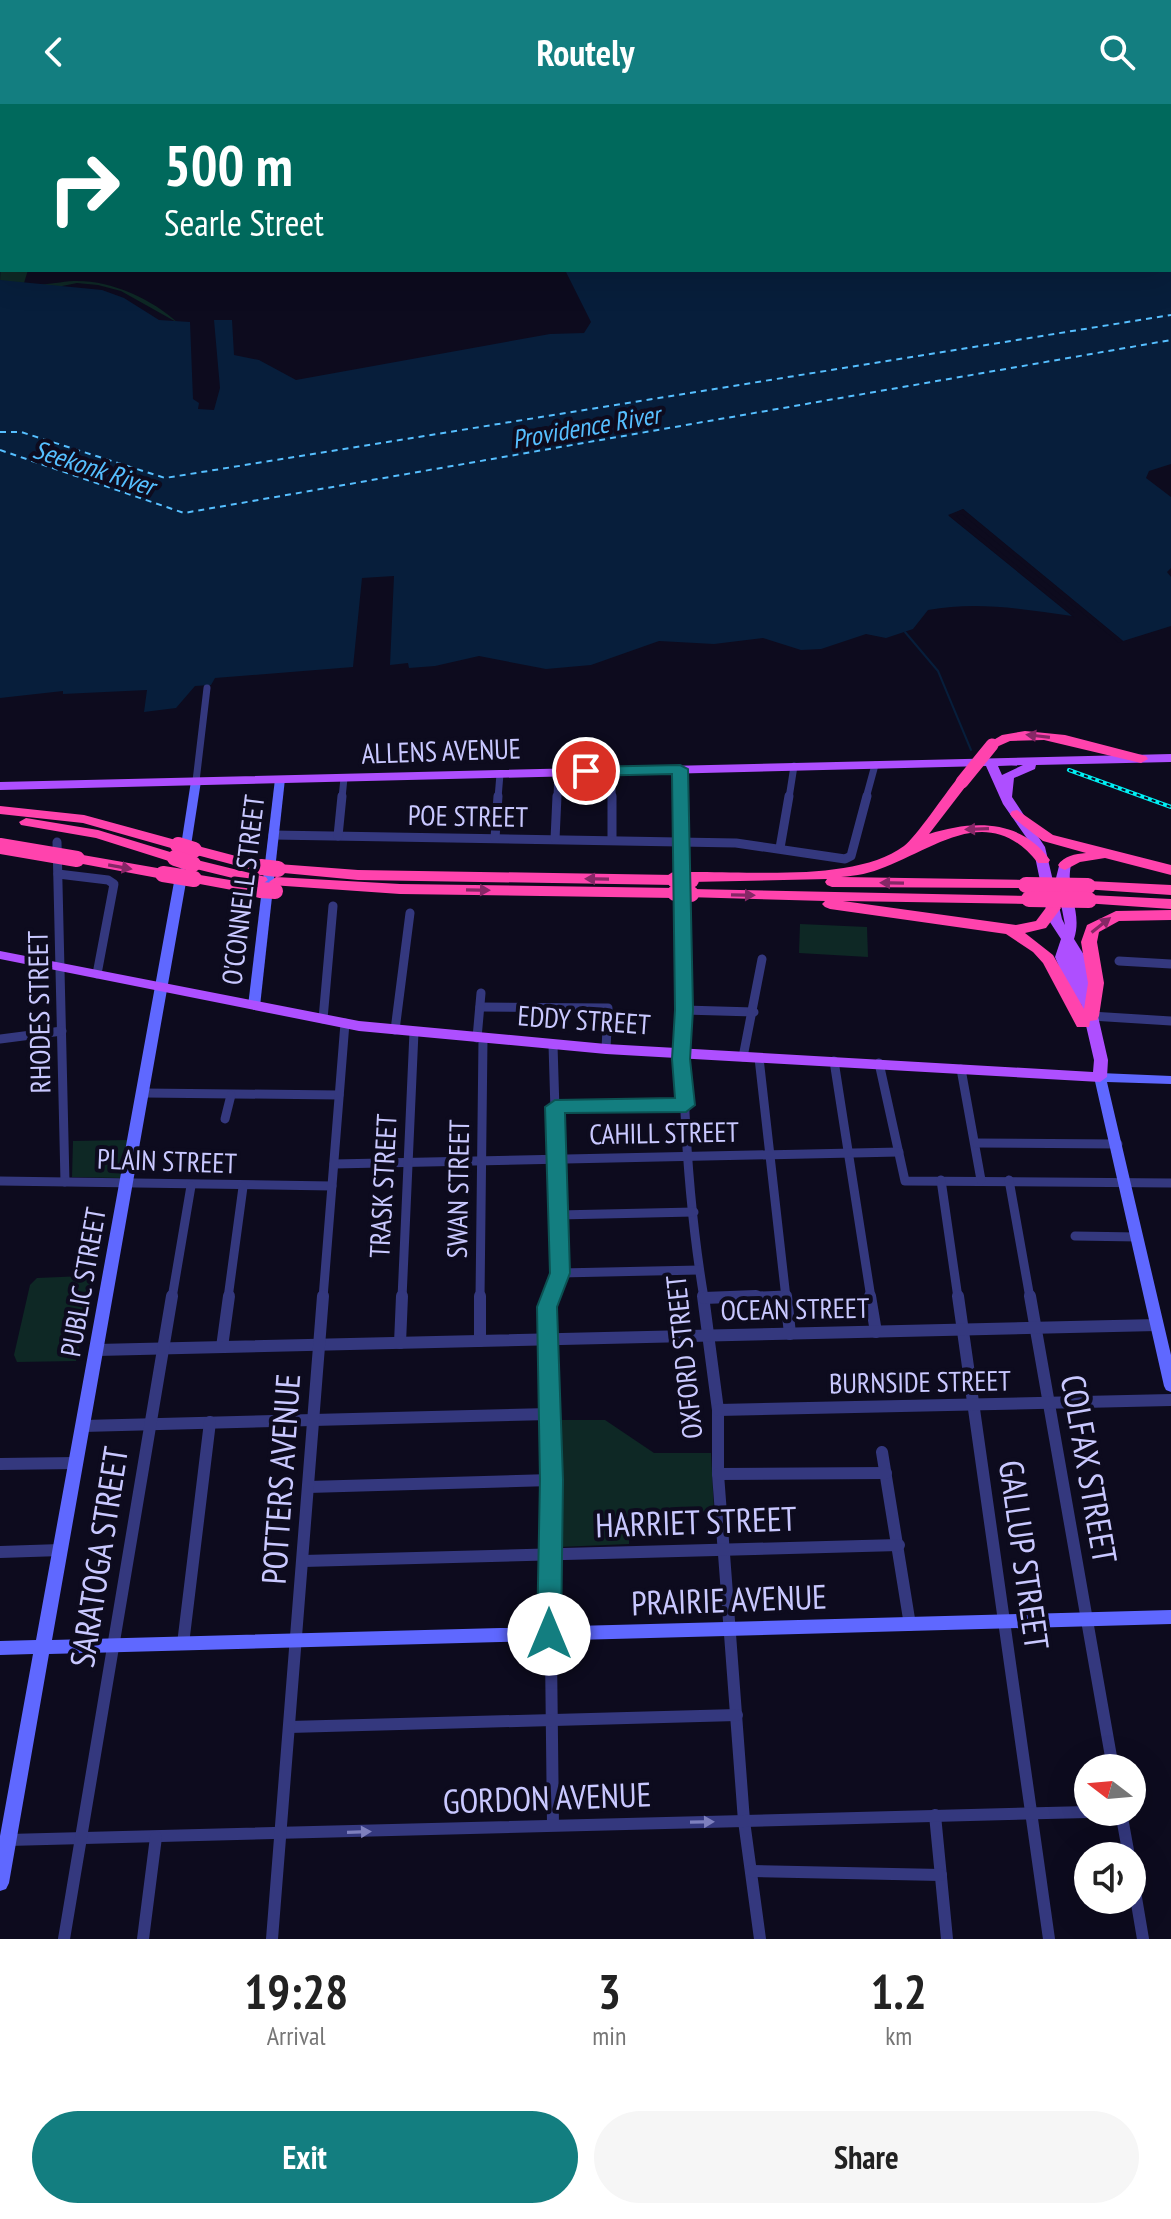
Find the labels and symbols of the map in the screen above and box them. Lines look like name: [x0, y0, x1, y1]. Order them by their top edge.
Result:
water label: Providence River: [509, 397, 666, 456]
water label: Seekonk River: [29, 432, 163, 504]
street label: ALLENS AVENUE: [361, 729, 521, 772]
one-way arrow: [1025, 729, 1050, 742]
pin: [552, 737, 620, 805]
street label: O'CONNELL STREET: [213, 792, 273, 987]
street label: POE STREET: [408, 796, 529, 835]
one-way arrow: [964, 823, 989, 836]
one-way arrow: [108, 861, 133, 873]
one-way arrow: [584, 872, 609, 885]
one-way arrow: [879, 877, 904, 889]
one-way arrow: [466, 884, 491, 897]
one-way arrow: [731, 888, 756, 901]
one-way arrow: [1090, 917, 1111, 934]
street label: RHODES STREET: [19, 930, 58, 1094]
street label: EDDY STREET: [516, 996, 652, 1043]
street label: TRASK STREET: [360, 1113, 405, 1259]
street label: CAHILL STREET: [589, 1113, 740, 1152]
street label: SWAN STREET: [438, 1119, 477, 1259]
street label: PLAIN STREET: [97, 1140, 238, 1181]
street label: PUBLIC STREET: [51, 1204, 114, 1359]
street label: OXFORD STREET: [656, 1273, 710, 1441]
street label: OCEAN STREET: [720, 1289, 870, 1328]
street label: BURNSIDE STREET: [829, 1361, 1012, 1402]
street label: COLFAX STREET: [1052, 1371, 1128, 1567]
street label: POTTERS AVENUE: [251, 1372, 309, 1586]
street label: SARATOGA STREET: [59, 1444, 137, 1670]
street label: GALLUP STREET: [990, 1457, 1060, 1652]
street label: HARRIET STREET: [595, 1496, 797, 1546]
street label: PRAIRIE AVENUE: [630, 1574, 828, 1624]
position arrow: [507, 1592, 591, 1676]
north arrow: [1074, 1754, 1146, 1826]
street label: GORDON AVENUE: [442, 1771, 652, 1823]
one-way arrow: [690, 1816, 715, 1829]
one-way arrow: [347, 1826, 372, 1838]

